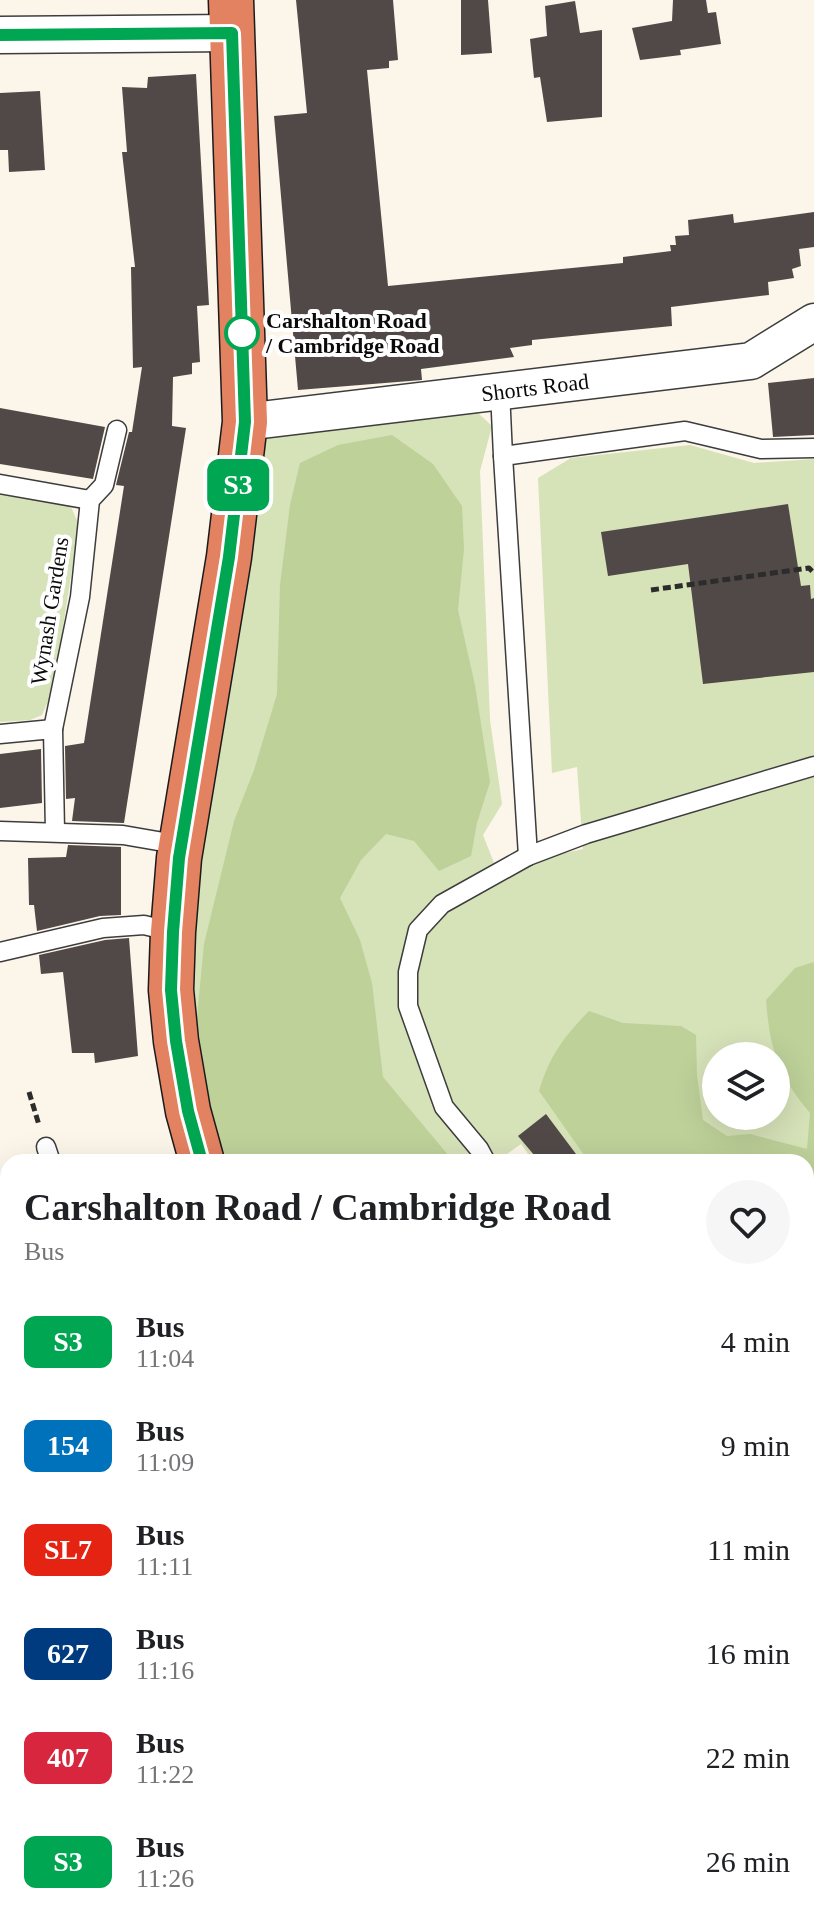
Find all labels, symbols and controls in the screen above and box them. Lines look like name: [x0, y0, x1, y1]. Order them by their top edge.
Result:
place label: Carshalton Road / Cambridge Road: [265, 308, 440, 358]
marker: Carshalton Road / Cambridge Road: [225, 316, 259, 350]
street label: Shorts Road: [480, 369, 590, 406]
line badge: S3: [202, 459, 274, 511]
text: S3: [223, 469, 253, 500]
street label: Wynash Gardens: [25, 535, 74, 687]
map controls: [702, 1042, 790, 1130]
button: layers: [702, 1042, 790, 1130]
button: heart: [706, 1180, 790, 1264]
text: Carshalton Road / Cambridge Road: [24, 1186, 611, 1228]
text: Bus: [24, 1237, 64, 1266]
text: Bus: [136, 1310, 184, 1343]
text: 4 min: [721, 1325, 790, 1358]
text: S3: [53, 1326, 83, 1357]
text: 11:04: [136, 1344, 194, 1373]
text: Bus: [136, 1414, 184, 1447]
text: 9 min: [721, 1429, 790, 1462]
text: 154: [47, 1430, 89, 1461]
text: 11:09: [136, 1448, 194, 1477]
text: Bus: [136, 1518, 184, 1551]
text: 11 min: [707, 1533, 790, 1566]
text: SL7: [44, 1534, 92, 1565]
text: 11:11: [136, 1552, 193, 1581]
text: Bus: [136, 1622, 184, 1655]
text: 16 min: [706, 1637, 790, 1670]
text: 627: [47, 1638, 89, 1669]
text: 11:16: [136, 1656, 194, 1685]
text: Bus: [136, 1726, 184, 1759]
text: 22 min: [706, 1741, 790, 1774]
text: 407: [47, 1742, 89, 1773]
text: 11:22: [136, 1760, 194, 1789]
text: Bus: [136, 1830, 184, 1863]
text: 26 min: [706, 1845, 790, 1878]
text: S3: [53, 1846, 83, 1877]
text: 11:26: [136, 1864, 194, 1893]

